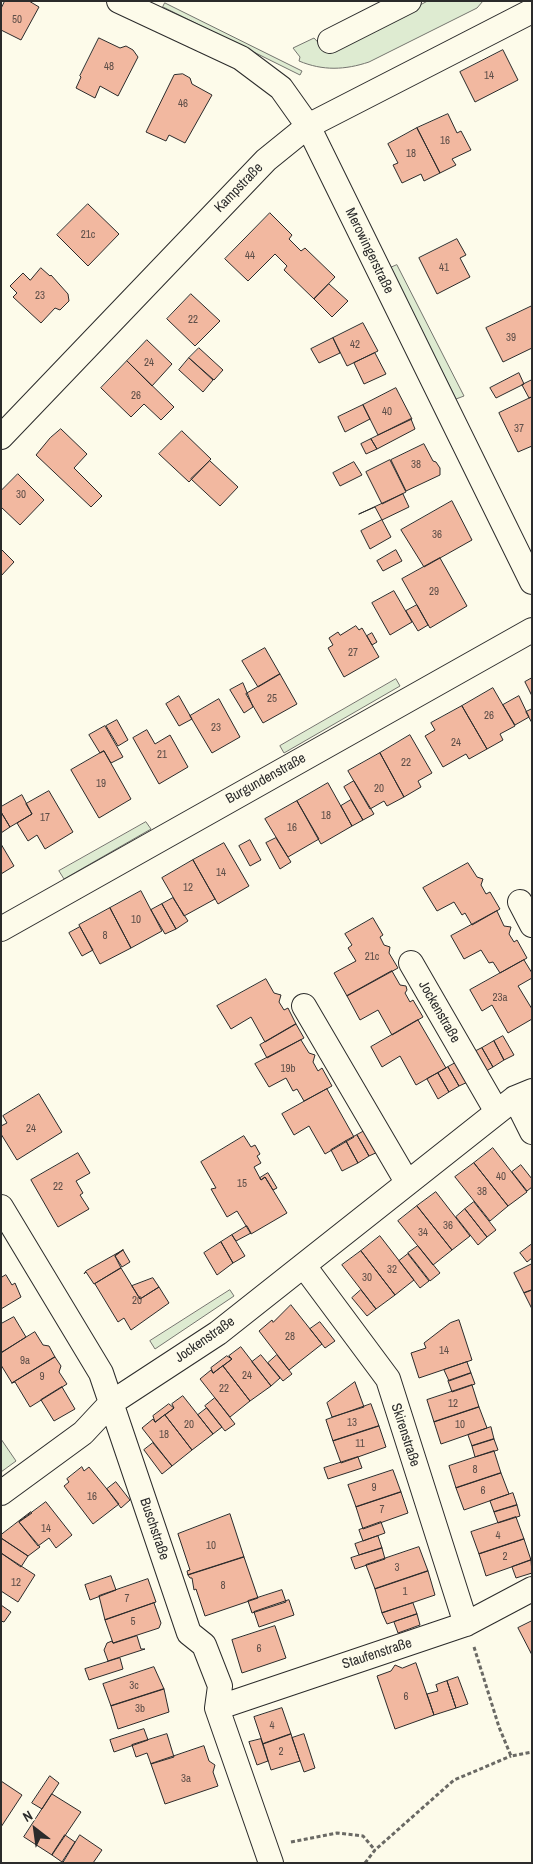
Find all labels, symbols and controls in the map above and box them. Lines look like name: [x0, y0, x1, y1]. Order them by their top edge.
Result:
house number: 50: [12, 13, 22, 27]
house number: 48: [104, 60, 114, 74]
house number: 14: [484, 69, 494, 83]
house number: 46: [178, 97, 188, 111]
house number: 16: [440, 134, 450, 148]
house number: 18: [406, 147, 416, 161]
street label: Kampstraße: [211, 160, 267, 216]
street label: Merowingerstraße: [341, 205, 397, 297]
house number: 21c: [81, 228, 95, 242]
house number: 44: [245, 249, 255, 263]
house number: 41: [439, 261, 449, 275]
house number: 23: [35, 289, 45, 303]
house number: 22: [188, 313, 198, 327]
house number: 39: [506, 331, 516, 345]
house number: 42: [350, 338, 360, 352]
house number: 24: [144, 356, 154, 370]
house number: 26: [131, 389, 141, 403]
house number: 40: [382, 405, 392, 419]
house number: 37: [514, 422, 524, 436]
house number: 38: [411, 458, 421, 472]
house number: 30: [16, 488, 26, 502]
house number: 36: [432, 528, 442, 542]
house number: 29: [429, 585, 439, 599]
house number: 27: [348, 646, 358, 660]
house number: 25: [267, 692, 277, 706]
house number: 26: [484, 709, 494, 723]
house number: 23: [211, 721, 221, 735]
house number: 24: [451, 736, 461, 750]
house number: 21: [157, 748, 167, 762]
street label: Burgundenstraße: [223, 750, 309, 808]
house number: 22: [401, 756, 411, 770]
house number: 19: [96, 777, 106, 791]
house number: 20: [374, 782, 384, 796]
house number: 18: [321, 809, 331, 823]
house number: 17: [40, 811, 50, 825]
house number: 16: [287, 821, 297, 835]
house number: 14: [216, 866, 226, 880]
house number: 12: [183, 881, 193, 895]
house number: 10: [131, 913, 141, 927]
house number: 8: [102, 929, 108, 943]
house number: 21c: [365, 950, 379, 964]
street label: Jockenstraße: [414, 978, 464, 1046]
house number: 23a: [492, 991, 508, 1005]
house number: 19b: [280, 1062, 296, 1076]
house number: 24: [26, 1122, 36, 1136]
house number: 40: [496, 1170, 506, 1184]
house number: 15: [237, 1177, 247, 1191]
house number: 22: [53, 1180, 63, 1194]
house number: 38: [477, 1185, 487, 1199]
house number: 36: [443, 1219, 453, 1233]
house number: 34: [418, 1226, 428, 1240]
house number: 32: [387, 1263, 397, 1277]
house number: 30: [362, 1271, 372, 1285]
house number: 20: [132, 1294, 142, 1308]
street label: Jockenstraße: [172, 1313, 238, 1367]
house number: 28: [285, 1330, 295, 1344]
house number: 14: [439, 1344, 449, 1358]
house number: 9a: [20, 1354, 30, 1368]
house number: 24: [242, 1369, 252, 1383]
house number: 9: [39, 1370, 45, 1384]
house number: 22: [219, 1382, 229, 1396]
house number: 12: [448, 1397, 458, 1411]
street label: Skirenstraße: [387, 1401, 423, 1469]
house number: 13: [347, 1416, 357, 1430]
house number: 20: [184, 1418, 194, 1432]
house number: 10: [455, 1418, 465, 1432]
house number: 18: [159, 1428, 169, 1442]
house number: 11: [355, 1437, 365, 1451]
house number: 8: [472, 1463, 478, 1477]
house number: 9: [371, 1481, 377, 1495]
house number: 6: [480, 1484, 486, 1498]
house number: 16: [87, 1490, 97, 1504]
street label: Buschstraße: [136, 1496, 172, 1562]
house number: 7: [379, 1503, 385, 1517]
house number: 14: [41, 1522, 51, 1536]
house number: 4: [495, 1529, 501, 1543]
house number: 10: [206, 1539, 216, 1553]
house number: 2: [502, 1550, 508, 1564]
house number: 3: [394, 1561, 400, 1575]
house number: 12: [11, 1576, 21, 1590]
house number: 8: [220, 1579, 226, 1593]
house number: 1: [402, 1585, 408, 1599]
house number: 7: [124, 1592, 130, 1606]
house number: 5: [130, 1615, 136, 1629]
street label: Staufenstraße: [340, 1635, 414, 1673]
house number: 6: [256, 1642, 262, 1656]
house number: 3c: [129, 1679, 139, 1693]
house number: 6: [403, 1690, 409, 1704]
house number: 3b: [135, 1702, 145, 1716]
house number: 4: [269, 1719, 275, 1733]
house number: 2: [278, 1745, 284, 1759]
house number: 3a: [181, 1772, 191, 1786]
north arrow: [10, 1804, 60, 1854]
text: N: [19, 1806, 36, 1826]

